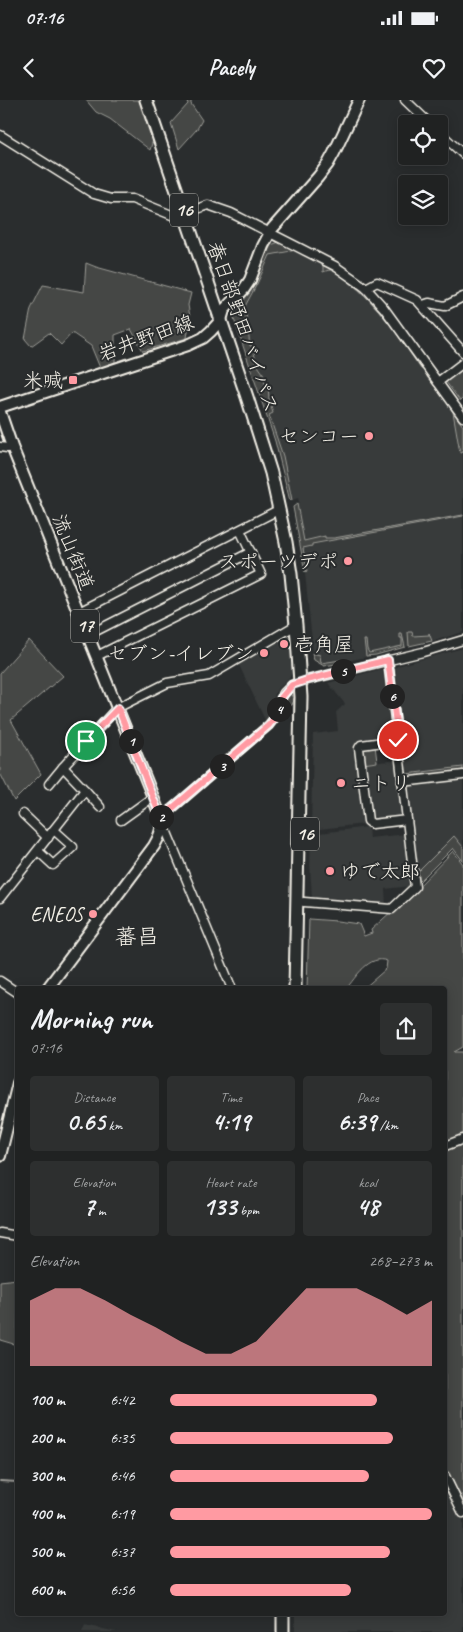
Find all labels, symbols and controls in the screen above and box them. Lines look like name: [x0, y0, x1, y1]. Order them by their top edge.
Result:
text: 07:16: [25, 6, 63, 30]
icon: back: [15, 54, 43, 82]
text: Pacely: [208, 54, 255, 82]
icon: heart: [420, 54, 448, 82]
map controls: [398, 115, 448, 225]
button: locate: [398, 115, 448, 165]
button: layers: [398, 175, 448, 225]
road number: 16: [170, 194, 198, 226]
street label: 春日部野田バイパス: [202, 238, 284, 416]
street label: 岩井野田線: [95, 309, 197, 367]
place label: 米喊: [23, 368, 63, 393]
marker: 米喊: [67, 374, 79, 386]
place label: センコー: [279, 424, 359, 449]
marker: センコー: [363, 430, 375, 442]
street label: 流山街道: [46, 510, 100, 594]
place label: スポーツデポ: [218, 549, 338, 574]
marker: スポーツデポ: [342, 555, 354, 567]
road number: 17: [71, 610, 99, 642]
place label: 壱角屋: [294, 632, 354, 657]
marker: 壱角屋: [278, 638, 290, 650]
place label: セブン-イレブン: [107, 641, 254, 666]
marker: セブン-イレブン: [258, 647, 270, 659]
pin: 5: [330, 658, 356, 684]
text: 5: [340, 663, 347, 680]
pin: 6: [380, 684, 404, 708]
text: 6: [389, 688, 396, 705]
pin: 4: [266, 696, 292, 722]
text: 4: [276, 701, 283, 718]
pin: [377, 719, 419, 761]
pin: [65, 720, 107, 762]
icon: check: [384, 726, 412, 754]
icon: arrive: [72, 727, 100, 755]
pin: 1: [118, 728, 144, 754]
text: 1: [128, 733, 135, 750]
pin: 3: [210, 754, 234, 778]
text: 3: [219, 758, 226, 775]
place label: ニトリ: [351, 771, 411, 796]
marker: ニトリ: [335, 777, 347, 789]
pin: 2: [148, 804, 174, 830]
text: 2: [158, 809, 165, 826]
road number: 16: [291, 818, 319, 851]
place label: ゆで太郎: [340, 859, 420, 884]
marker: ゆで太郎: [324, 865, 336, 877]
place label: ENEOS: [30, 902, 85, 927]
marker: ENEOS: [87, 908, 99, 920]
district label: 蕃昌: [115, 923, 159, 951]
text: Morning run: [30, 1001, 152, 1036]
button: share: [380, 1003, 432, 1055]
text: 07:16: [30, 1038, 62, 1058]
text: Distance: [73, 1089, 115, 1106]
text: Time: [220, 1089, 242, 1106]
text: Pace: [357, 1089, 378, 1106]
text: 0.65: [66, 1106, 105, 1138]
text: 4:19: [212, 1106, 250, 1138]
text: 6:39: [337, 1106, 376, 1138]
text: km: [105, 1117, 122, 1134]
text: /km: [376, 1117, 398, 1134]
text: Elevation: [73, 1174, 116, 1191]
text: Heart rate: [205, 1174, 257, 1191]
text: kcal: [358, 1174, 377, 1191]
text: 7: [83, 1191, 94, 1223]
text: 133: [203, 1191, 237, 1223]
text: 48: [356, 1191, 379, 1223]
text: m: [94, 1202, 106, 1219]
text: bpm: [237, 1202, 259, 1219]
text: Elevation: [30, 1251, 79, 1271]
text: 268–273 m: [369, 1251, 432, 1271]
text: 100 m: [30, 1390, 65, 1410]
text: 6:42: [110, 1390, 135, 1410]
text: 200 m: [30, 1428, 65, 1448]
text: 6:35: [110, 1428, 135, 1448]
text: 300 m: [30, 1466, 65, 1486]
text: 6:46: [110, 1466, 135, 1486]
text: 400 m: [30, 1504, 65, 1524]
text: 6:19: [110, 1504, 135, 1524]
text: 500 m: [30, 1542, 64, 1562]
text: 6:37: [110, 1542, 135, 1562]
text: 600 m: [30, 1580, 65, 1600]
text: 6:56: [110, 1580, 135, 1600]

